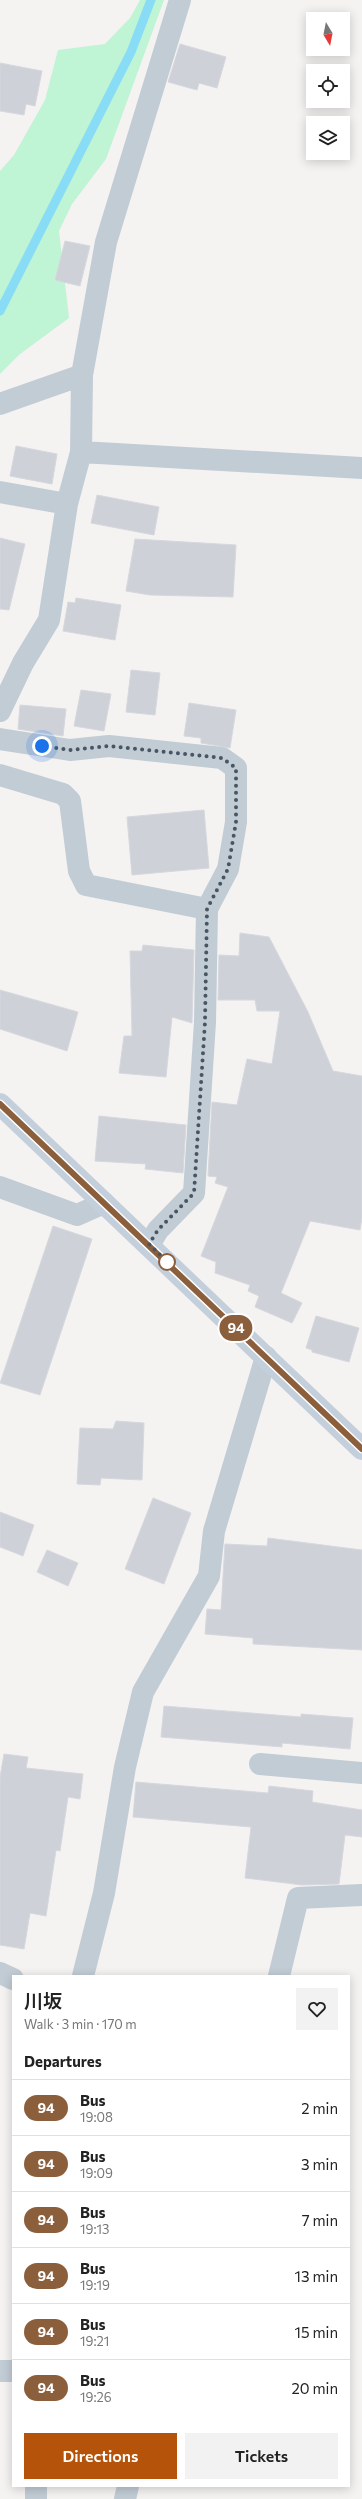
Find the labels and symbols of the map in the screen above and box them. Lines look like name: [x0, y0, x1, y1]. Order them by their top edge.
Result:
north arrow: [306, 12, 350, 56]
your location: [32, 736, 52, 756]
unlabelled marker: [158, 1253, 176, 1271]
line badge: 94: [218, 1315, 254, 1341]

